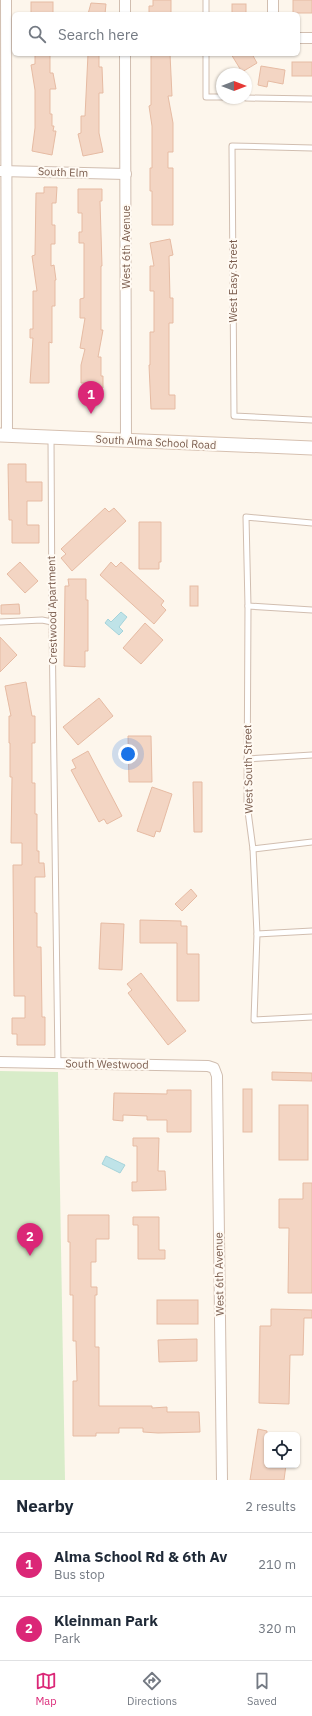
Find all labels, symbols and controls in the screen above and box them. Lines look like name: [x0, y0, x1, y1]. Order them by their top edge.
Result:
search box: [12, 12, 300, 56]
icon: search: [26, 23, 48, 45]
text: Search here: [58, 25, 138, 44]
north arrow: [216, 68, 252, 104]
street label: South Elm: [38, 164, 88, 180]
street label: West 6th Avenue: [119, 205, 133, 289]
street label: West Easy Street: [226, 239, 240, 323]
pin: 1: [78, 381, 104, 414]
street label: South Alma School Road: [95, 432, 217, 452]
street label: Crestwood Apartment: [44, 555, 60, 664]
street label: West South Street: [240, 724, 256, 814]
your location: [118, 744, 138, 764]
street label: South Westwood: [65, 1056, 149, 1072]
pin: 2: [17, 1223, 43, 1256]
street label: West 6th Avenue: [211, 1232, 227, 1316]
map controls: [264, 1432, 300, 1468]
button: locate: [264, 1432, 300, 1468]
text: Nearby: [16, 1495, 74, 1517]
text: 2 results: [245, 1498, 296, 1515]
text: Alma School Rd & 6th Av: [54, 1547, 227, 1566]
text: 1: [25, 1556, 33, 1573]
text: 210 m: [258, 1556, 296, 1573]
text: Bus stop: [54, 1566, 105, 1583]
text: Kleinman Park: [54, 1611, 158, 1630]
text: 2: [25, 1620, 33, 1637]
text: 320 m: [258, 1620, 296, 1637]
text: Park: [54, 1630, 80, 1647]
tab: Map: [35, 1670, 57, 1708]
tab: Directions: [127, 1670, 177, 1708]
tab: Saved: [247, 1670, 277, 1708]

